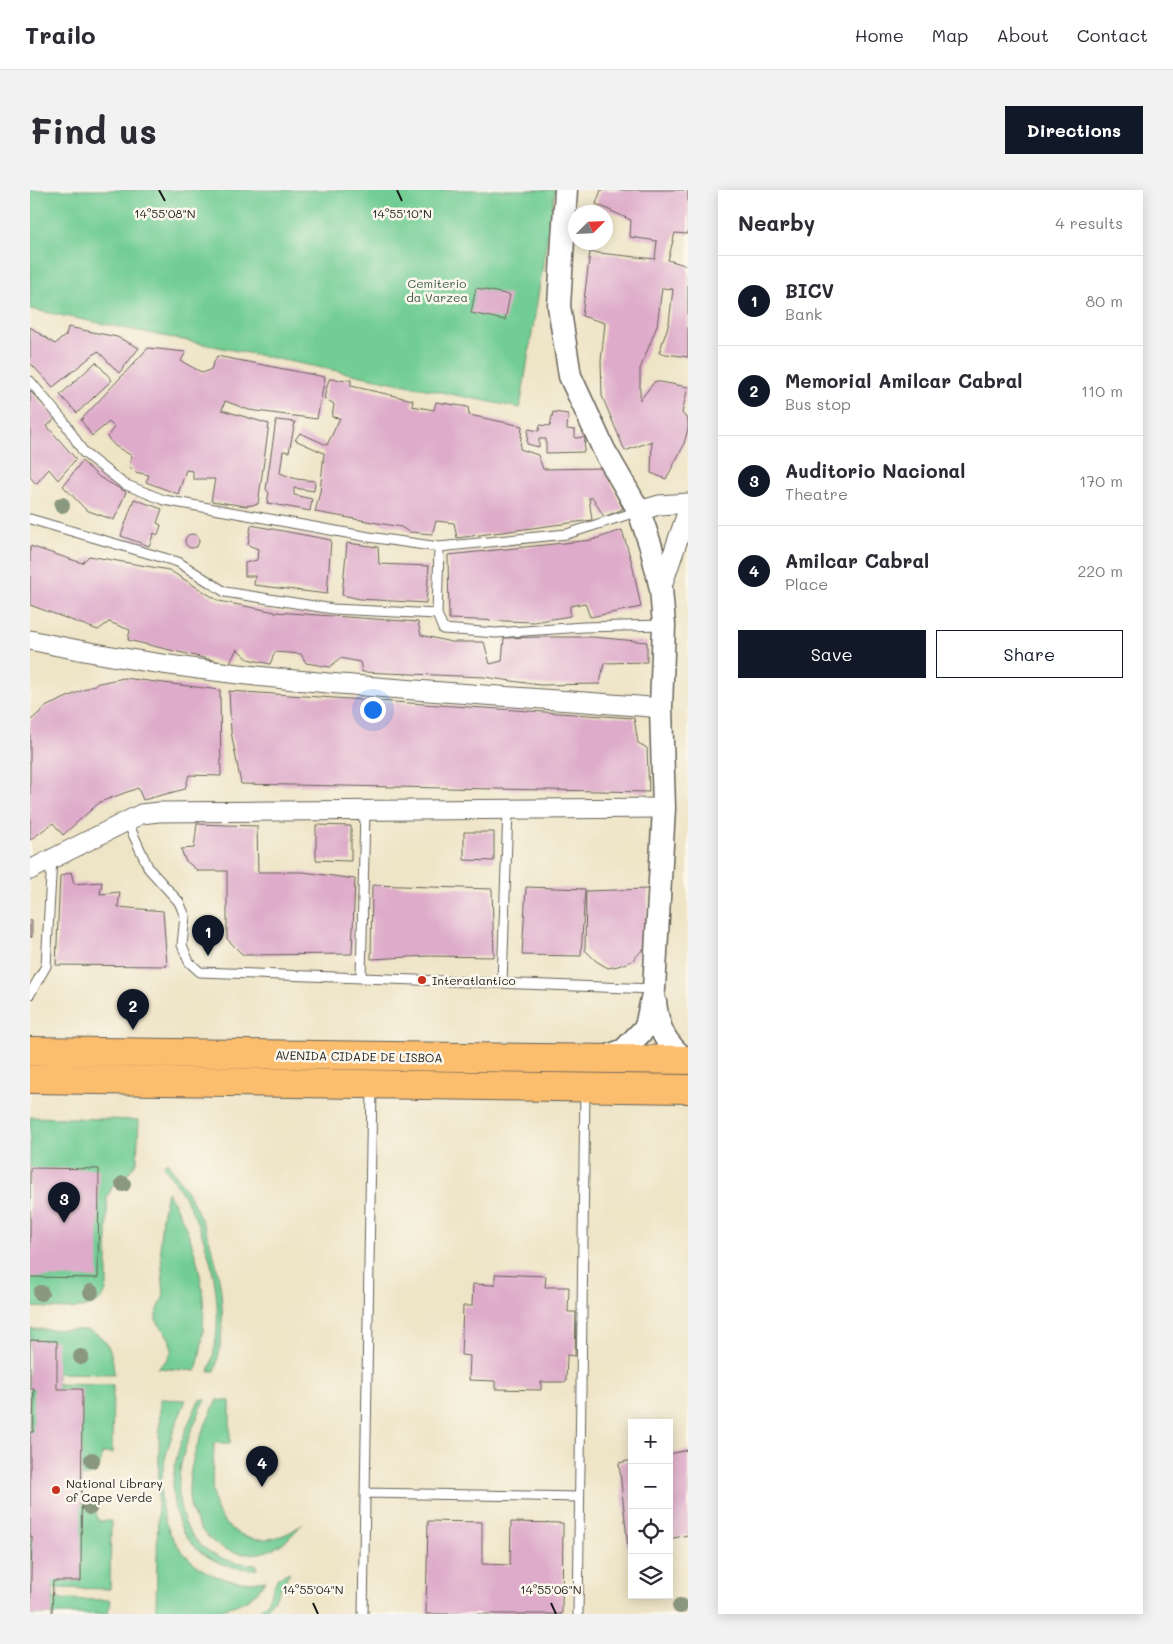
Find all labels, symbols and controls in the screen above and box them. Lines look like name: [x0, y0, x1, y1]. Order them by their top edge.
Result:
text: Trailo: [25, 19, 96, 50]
text: Home: [855, 23, 904, 47]
text: Map: [932, 23, 968, 47]
text: About: [996, 23, 1049, 47]
text: Contact: [1077, 23, 1148, 47]
button: Directions: [1005, 106, 1143, 154]
text: Find us: [30, 107, 157, 153]
text: 14°55'08"N: [134, 205, 196, 221]
text: 14°55'10"N: [372, 205, 432, 221]
north arrow: [568, 205, 613, 250]
text: Nearby: [738, 209, 815, 236]
text: 4 results: [1055, 212, 1123, 233]
park label: Cemiterio da Varzea: [406, 275, 468, 305]
text: BICV: [785, 278, 834, 303]
text: 1: [750, 290, 758, 311]
text: 80 m: [1086, 290, 1123, 311]
text: Bank: [785, 303, 822, 324]
text: Memorial Amilcar Cabral: [785, 368, 1022, 393]
text: 2: [750, 380, 758, 401]
text: 110 m: [1081, 380, 1123, 401]
text: Bus stop: [785, 393, 851, 414]
text: Auditorio Nacional: [785, 458, 965, 483]
text: 3: [749, 470, 759, 491]
text: 170 m: [1079, 470, 1123, 491]
text: Theatre: [785, 483, 848, 504]
text: Amilcar Cabral: [785, 548, 929, 573]
text: 4: [749, 560, 759, 581]
text: 220 m: [1077, 560, 1123, 581]
text: Place: [785, 573, 828, 594]
button: Save: [738, 630, 926, 678]
button: Share: [936, 630, 1123, 678]
your location: [360, 697, 386, 723]
pin: 1: [192, 915, 224, 956]
place label: Interatlantico: [432, 972, 516, 988]
marker: Interatlantico: [416, 974, 428, 986]
pin: 2: [117, 989, 149, 1030]
street label: AVENIDA CIDADE DE LISBOA: [275, 1047, 443, 1065]
pin: 3: [48, 1182, 80, 1223]
map controls: [628, 1419, 673, 1599]
button: +: [628, 1419, 673, 1464]
pin: 4: [246, 1446, 278, 1487]
button: −: [628, 1464, 673, 1509]
place label: National Library of Cape Verde: [66, 1475, 163, 1505]
marker: National Library of Cape Verde: [50, 1484, 62, 1496]
button: locate: [628, 1509, 673, 1554]
button: layers: [628, 1554, 673, 1599]
text: 14°55'04"N: [282, 1581, 344, 1597]
text: 14°55'06"N: [520, 1581, 582, 1597]

